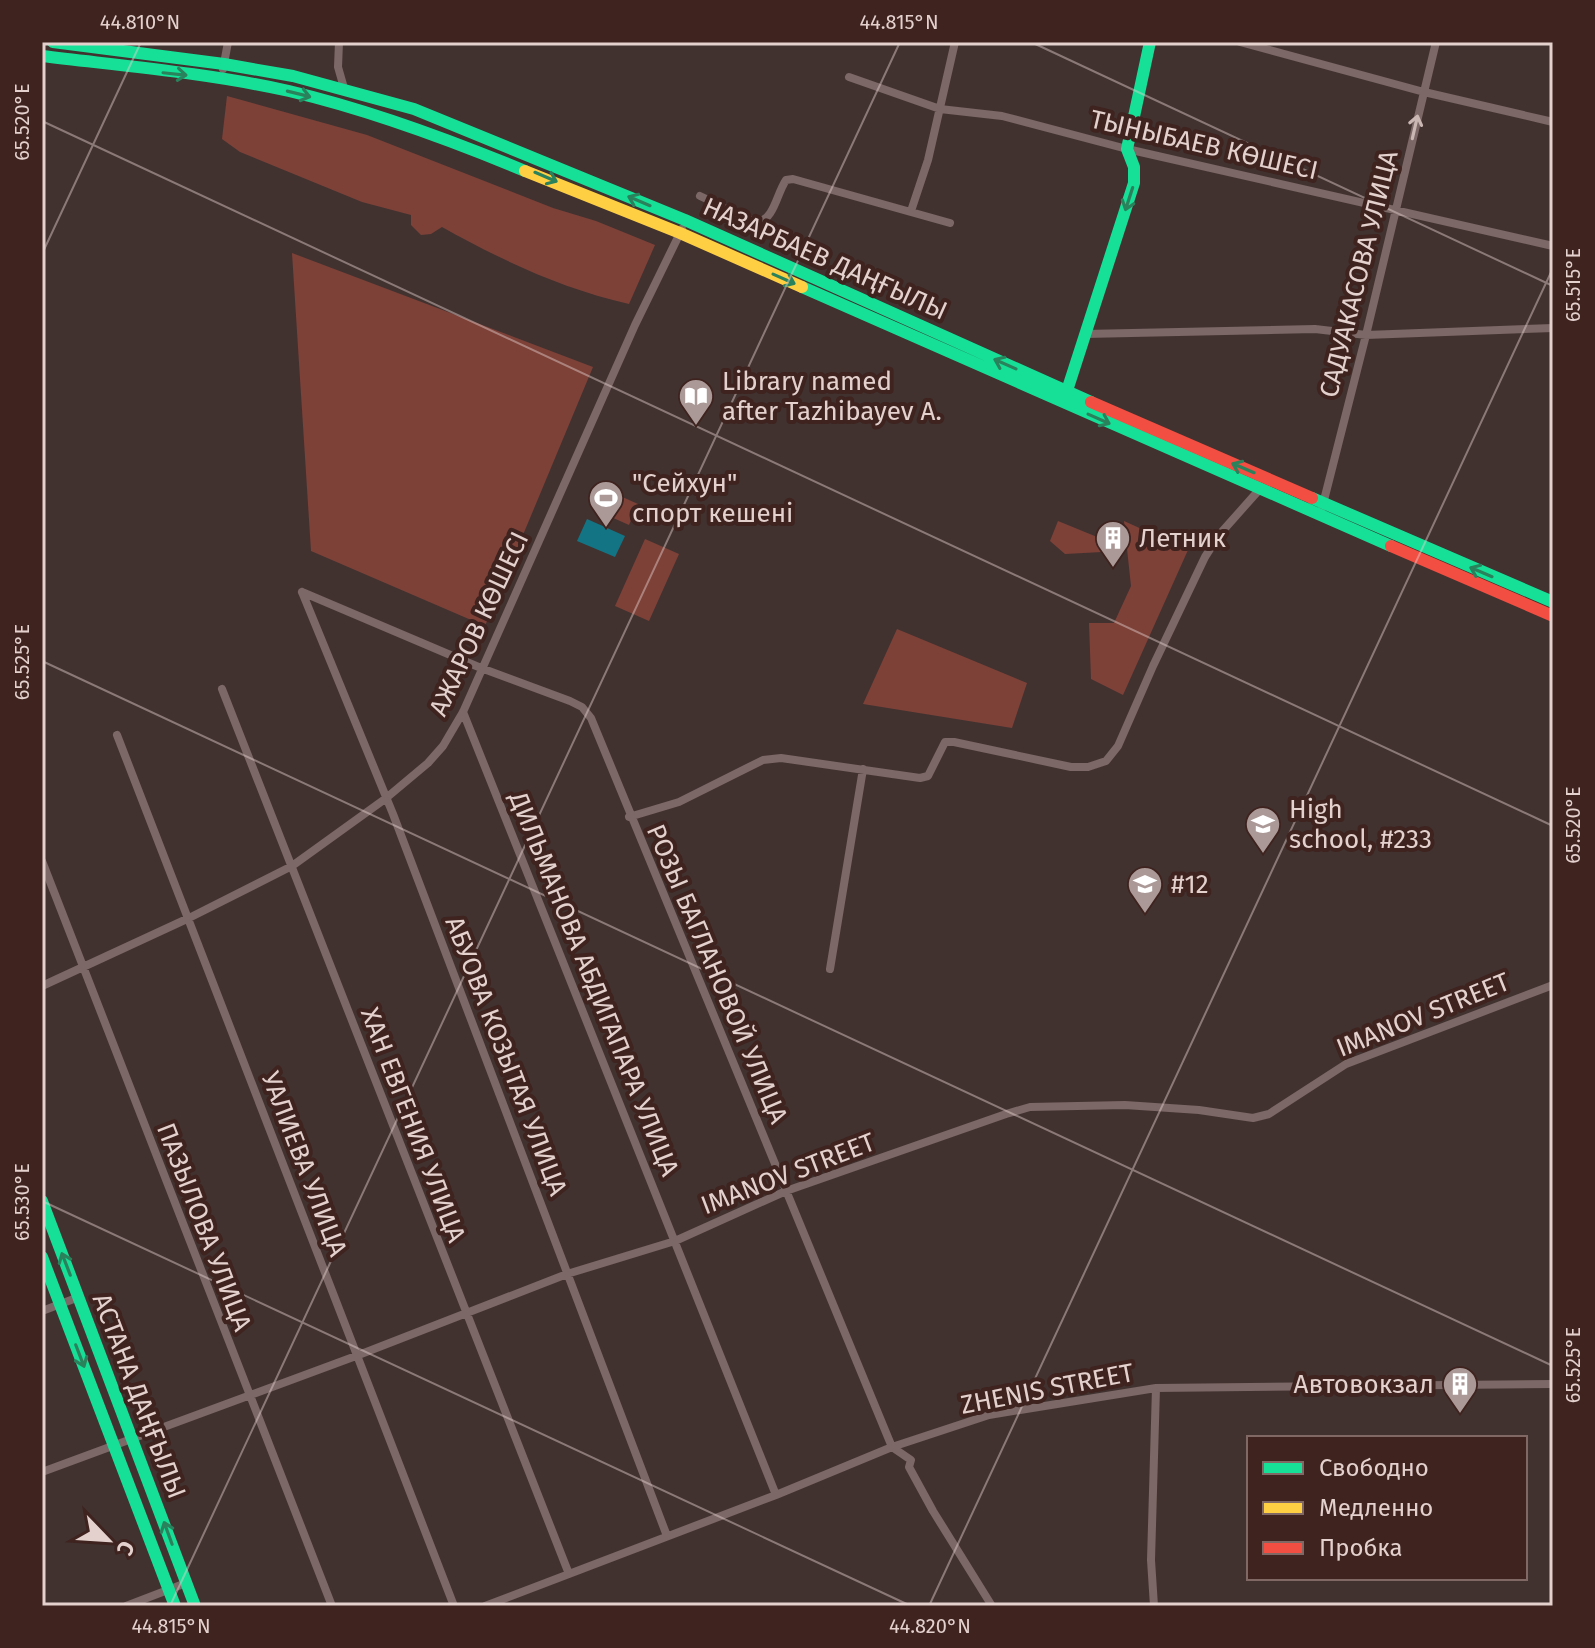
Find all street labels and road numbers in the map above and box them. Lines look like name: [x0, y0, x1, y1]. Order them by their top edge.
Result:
street label: ТЫНЫБАЕВ КӨШЕСІ: [1087, 104, 1321, 186]
street label: САДУАКАСОВА УЛИЦА: [1313, 147, 1405, 401]
street label: НАЗАРБАЕВ ДАҢҒЫЛЫ: [698, 191, 952, 327]
street label: АЖАРОВ КӨШЕСІ: [423, 527, 535, 721]
street label: ДИЛЬМАНОВА АБДИГАПАРА УЛИЦА: [502, 787, 685, 1181]
street label: РОЗЫ БАГЛАНОВОЙ УЛИЦА: [640, 820, 794, 1128]
street label: АБУОВА КОЗЫТАЯ УЛИЦА: [438, 912, 574, 1200]
street label: IMANOV STREET: [1332, 966, 1515, 1064]
street label: ХАН ЕВГЕНИЯ УЛИЦА: [354, 1003, 472, 1247]
street label: УАЛИЕВА УЛИЦА: [255, 1067, 353, 1261]
street label: ПАЗЫЛОВА УЛИЦА: [150, 1119, 258, 1336]
street label: IMANOV STREET: [697, 1126, 880, 1221]
street label: АСТАНА ДАҢҒЫЛЫ: [86, 1289, 192, 1503]
street label: ZHENIS STREET: [958, 1357, 1137, 1421]

